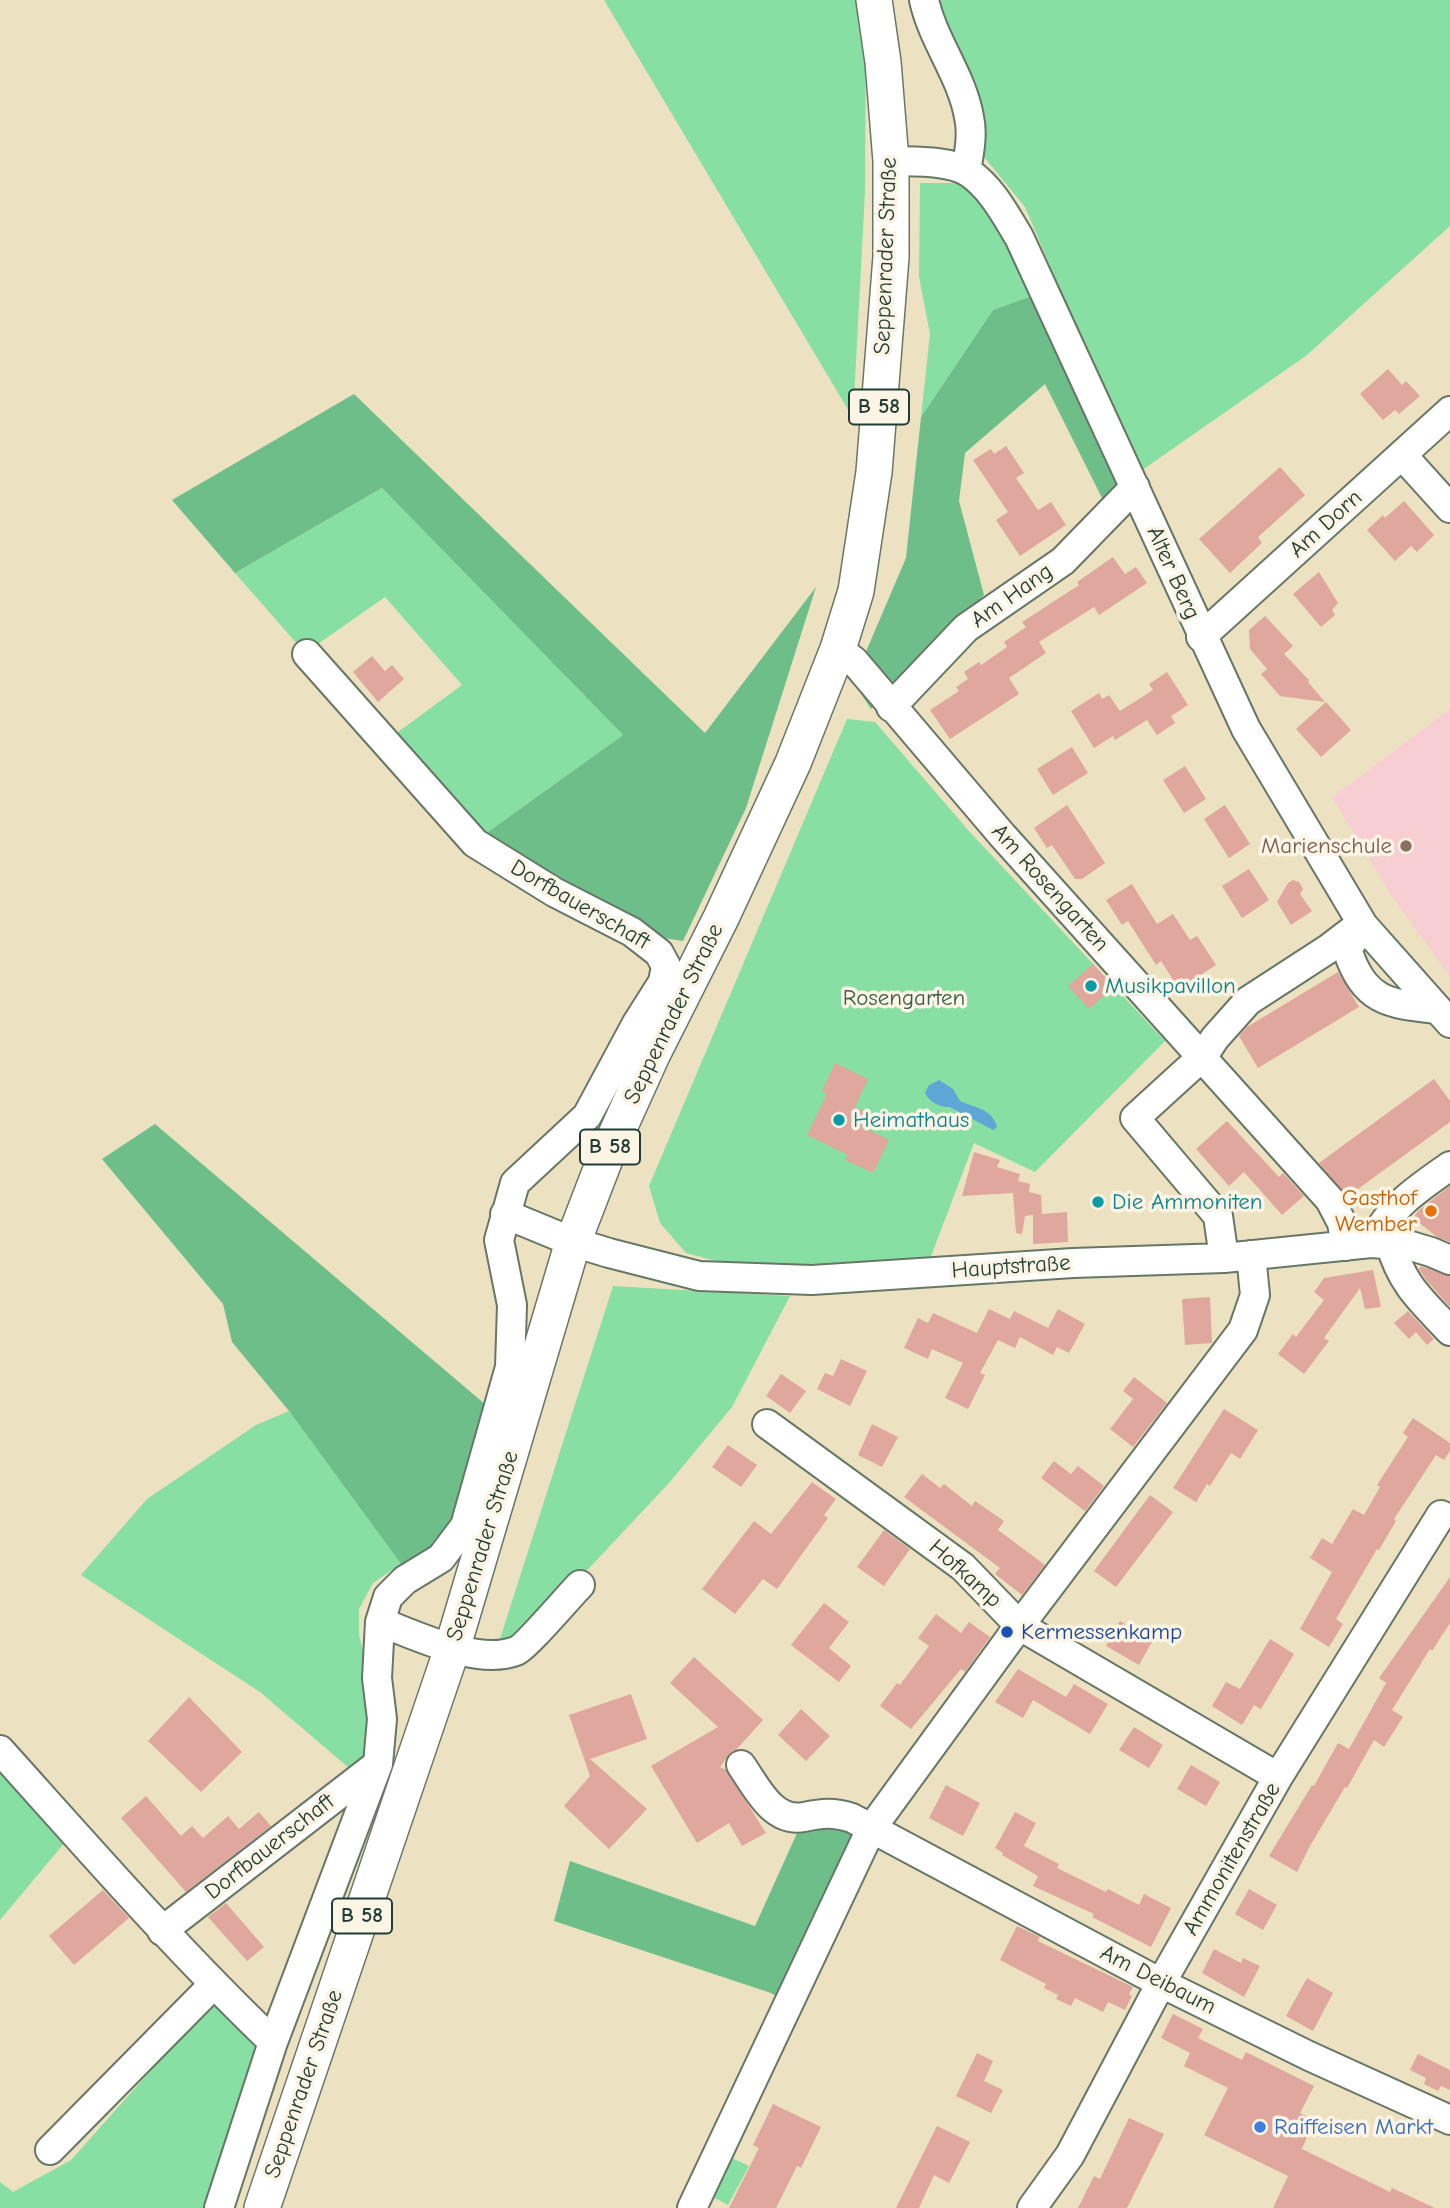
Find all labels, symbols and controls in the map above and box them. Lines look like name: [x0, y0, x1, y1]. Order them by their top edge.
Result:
street label: Seppenrader Straße: [869, 157, 903, 355]
road number: B 58: [849, 390, 909, 424]
street label: Am Dorn: [1284, 484, 1368, 564]
street label: Alter Berg: [1140, 522, 1206, 624]
street label: Am Hang: [966, 558, 1058, 634]
street label: Am Rosengarten: [985, 818, 1115, 958]
place label: Marienschule: [1261, 832, 1392, 860]
marker: Marienschule: [1398, 838, 1414, 854]
street label: Dorfbauerschaft: [505, 854, 655, 956]
street label: Seppenrader Straße: [618, 919, 730, 1109]
place label: Musikpavillon: [1105, 972, 1236, 1000]
marker: Musikpavillon: [1083, 978, 1099, 994]
park label: Rosengarten: [843, 984, 965, 1012]
place label: Heimathaus: [853, 1106, 969, 1134]
marker: Heimathaus: [831, 1112, 847, 1128]
road number: B 58: [580, 1130, 640, 1164]
place label: Gasthof Wember: [1335, 1184, 1417, 1238]
place label: Die Ammoniten: [1112, 1188, 1263, 1216]
marker: Die Ammoniten: [1090, 1194, 1106, 1210]
marker: Gasthof Wember: [1423, 1203, 1439, 1219]
street label: Hauptstraße: [951, 1249, 1071, 1285]
street label: Seppenrader Straße: [441, 1448, 525, 1644]
street label: Hofkamp: [923, 1534, 1007, 1614]
place label: Kermessenkamp: [1021, 1618, 1182, 1646]
marker: Kermessenkamp: [999, 1624, 1015, 1640]
street label: Ammonitenstraße: [1177, 1778, 1287, 1940]
street label: Dorfbauerschaft: [200, 1788, 340, 1906]
road number: B 58: [332, 1898, 392, 1934]
street label: Am Deibaum: [1096, 1939, 1220, 2021]
street label: Seppenrader Straße: [259, 1986, 349, 2182]
place label: Raiffeisen Markt: [1274, 2113, 1433, 2141]
marker: Raiffeisen Markt: [1252, 2119, 1268, 2135]

